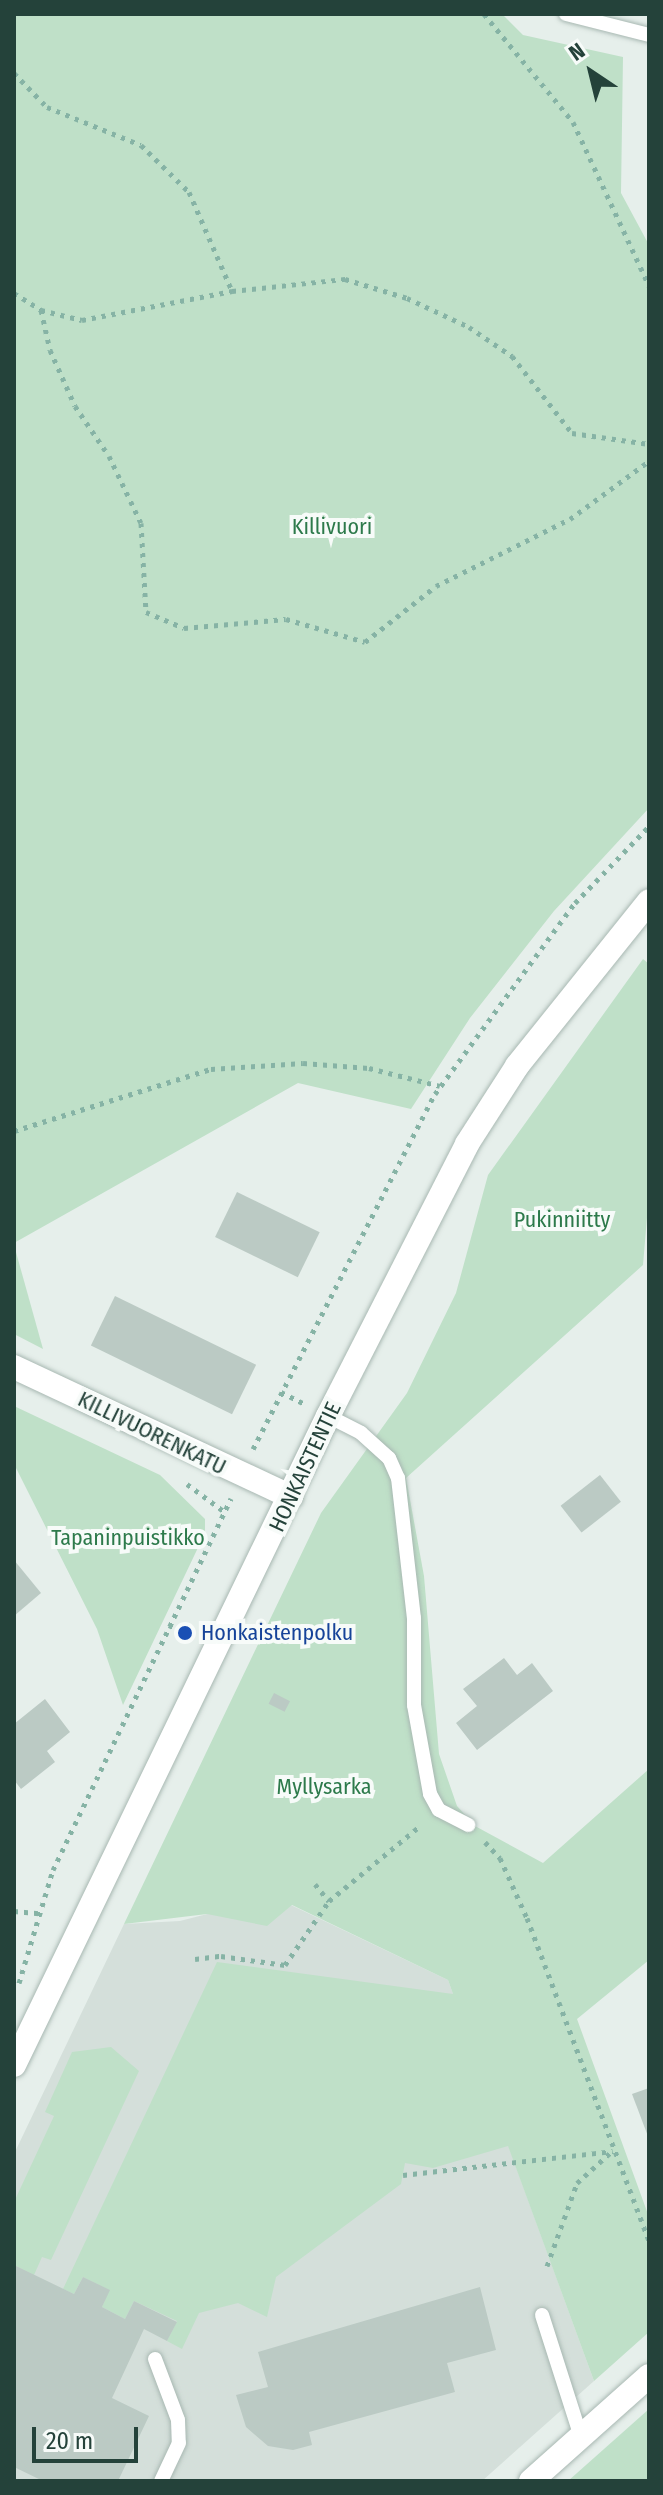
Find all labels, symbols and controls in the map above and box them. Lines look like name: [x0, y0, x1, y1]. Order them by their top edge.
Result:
north arrow: [551, 32, 631, 112]
text: N: [564, 37, 590, 67]
park label: Killivuori: [292, 514, 372, 540]
park label: Pukinniitty: [514, 1207, 610, 1233]
street label: KILLIVUORENKATU: [74, 1386, 230, 1480]
street label: HONKAISTENTIE: [263, 1398, 347, 1536]
park label: Tapaninpuistikko: [51, 1525, 205, 1551]
place label: Honkaistenpolku: [201, 1620, 353, 1646]
marker: Honkaistenpolku: [176, 1624, 194, 1642]
park label: Myllysarka: [277, 1774, 371, 1800]
scale bar: [36, 2411, 142, 2461]
text: 20 m: [46, 2427, 93, 2455]

